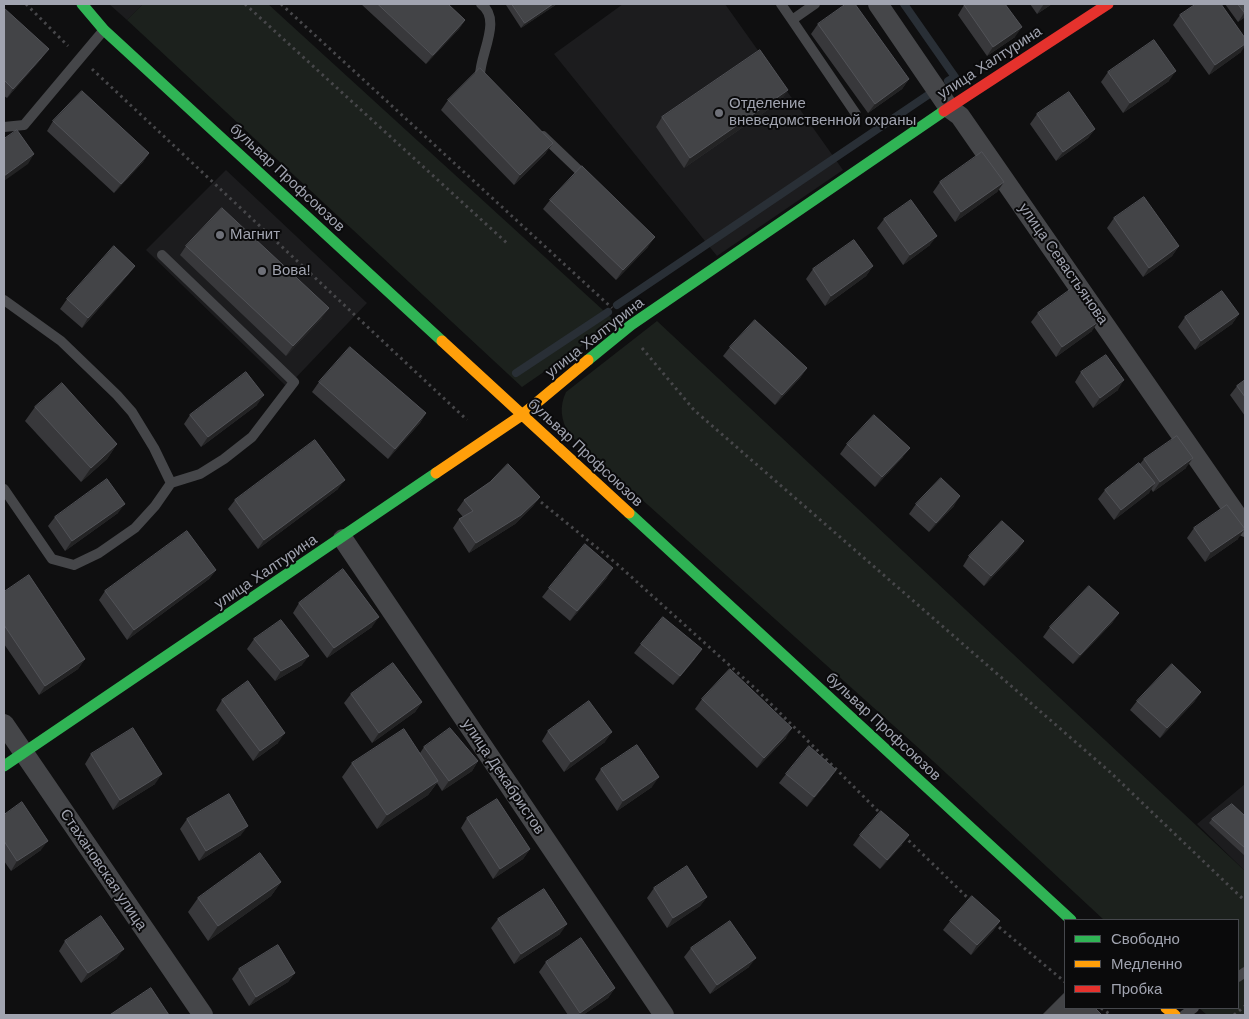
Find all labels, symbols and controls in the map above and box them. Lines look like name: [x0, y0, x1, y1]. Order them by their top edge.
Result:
street label: улица Халтурина: [935, 23, 1045, 103]
place label: Отделение вневедомственной охраны: [729, 95, 916, 130]
marker: Отделение вневедомственной охраны: [713, 107, 725, 119]
street label: бульвар Профсоюзов: [226, 120, 348, 236]
street label: улица Севастьянова: [1014, 200, 1112, 328]
place label: Магнит: [230, 226, 280, 244]
marker: Магнит: [214, 229, 226, 241]
place label: Вова!: [272, 262, 311, 280]
marker: Вова!: [256, 265, 268, 277]
street label: улица Халтурина: [542, 294, 648, 382]
street label: бульвар Профсоюзов: [524, 395, 646, 511]
street label: улица Халтурина: [211, 531, 321, 613]
street label: бульвар Профсоюзов: [822, 669, 944, 785]
street label: улица Декабристов: [458, 716, 548, 838]
street label: Стахановская улица: [56, 806, 150, 934]
legend: [1064, 919, 1239, 1009]
text: Свободно: [1111, 930, 1180, 947]
text: Медленно: [1111, 955, 1182, 972]
text: Пробка: [1111, 980, 1162, 997]

